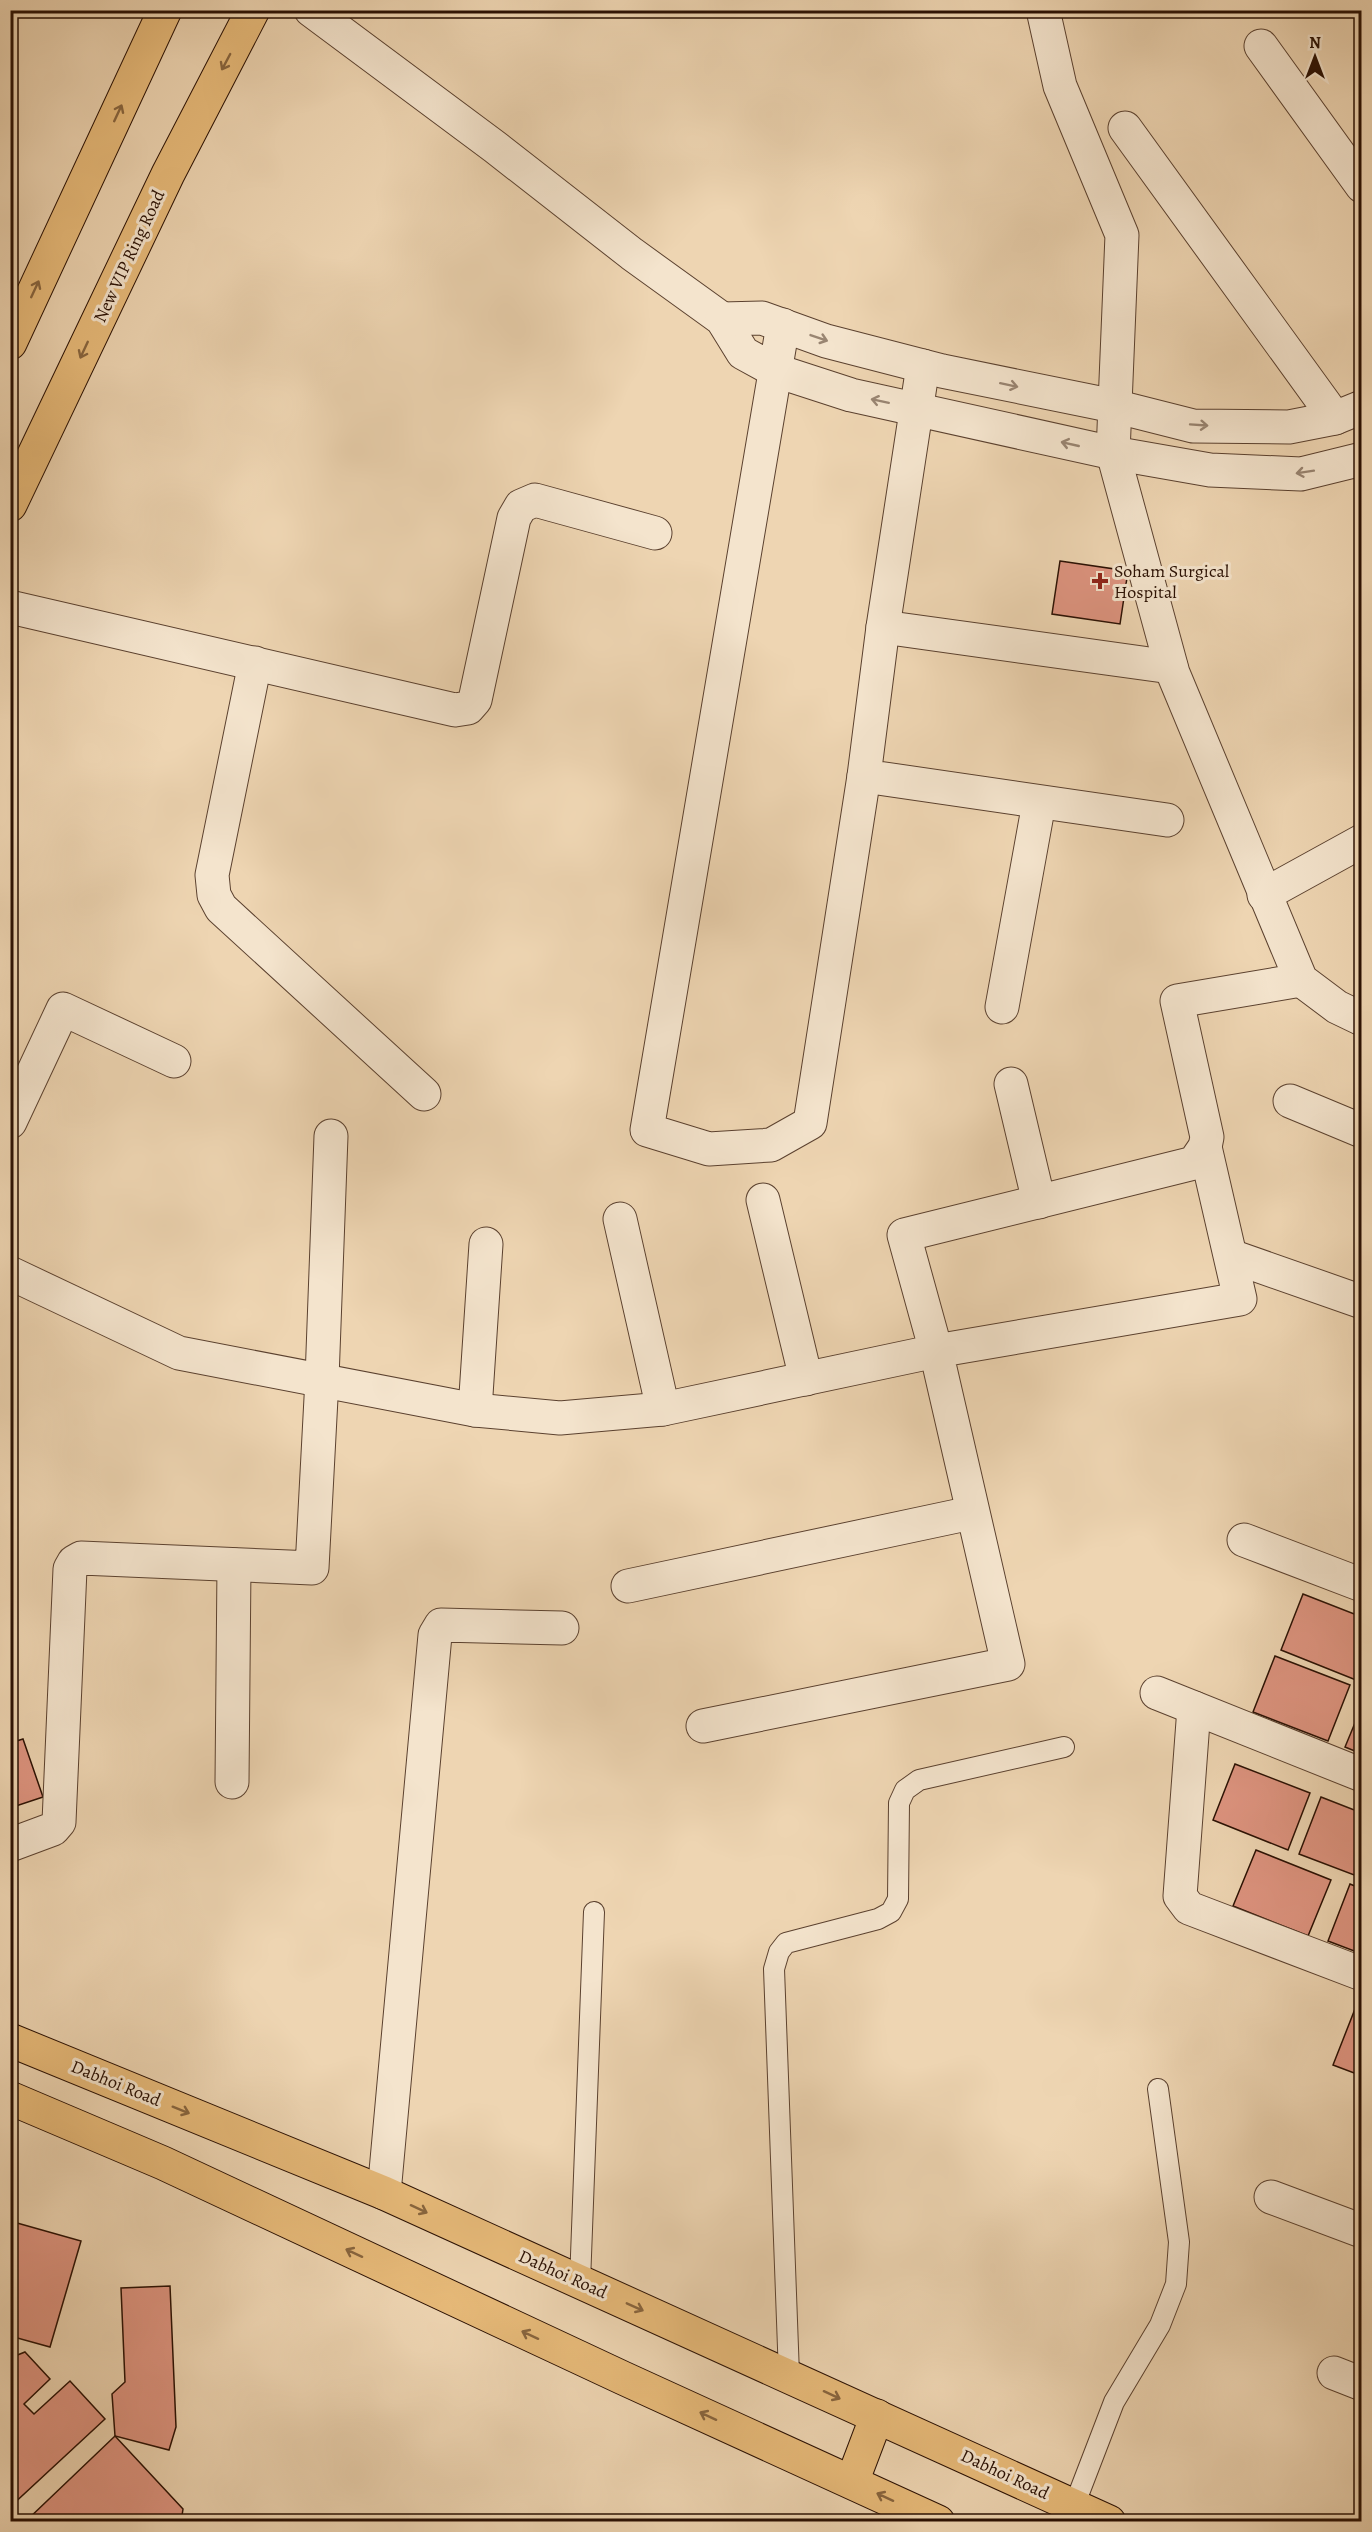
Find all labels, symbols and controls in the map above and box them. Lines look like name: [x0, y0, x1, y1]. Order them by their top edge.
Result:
north arrow: [1285, 27, 1345, 87]
text: N: [1309, 32, 1321, 54]
one-way arrow: [220, 53, 231, 71]
one-way arrow: [112, 104, 124, 122]
street label: New VIP Ring Road: [88, 186, 170, 326]
one-way arrow: [30, 281, 42, 299]
one-way arrow: [809, 334, 828, 345]
one-way arrow: [78, 341, 90, 359]
one-way arrow: [999, 379, 1018, 391]
one-way arrow: [871, 395, 890, 406]
one-way arrow: [1189, 420, 1208, 431]
one-way arrow: [1061, 437, 1080, 449]
one-way arrow: [1295, 467, 1315, 478]
place label: Soham Surgical Hospital: [1114, 559, 1230, 604]
marker: Soham Surgical Hospital: [1091, 572, 1109, 590]
street label: Dabhoi Road: [68, 2054, 165, 2112]
one-way arrow: [171, 2105, 190, 2116]
one-way arrow: [410, 2204, 428, 2215]
street label: Dabhoi Road: [515, 2244, 612, 2304]
one-way arrow: [345, 2246, 363, 2258]
one-way arrow: [626, 2302, 644, 2313]
one-way arrow: [522, 2328, 540, 2340]
one-way arrow: [823, 2390, 841, 2401]
one-way arrow: [699, 2410, 717, 2422]
street label: Dabhoi Road: [957, 2443, 1053, 2505]
one-way arrow: [876, 2491, 894, 2502]

